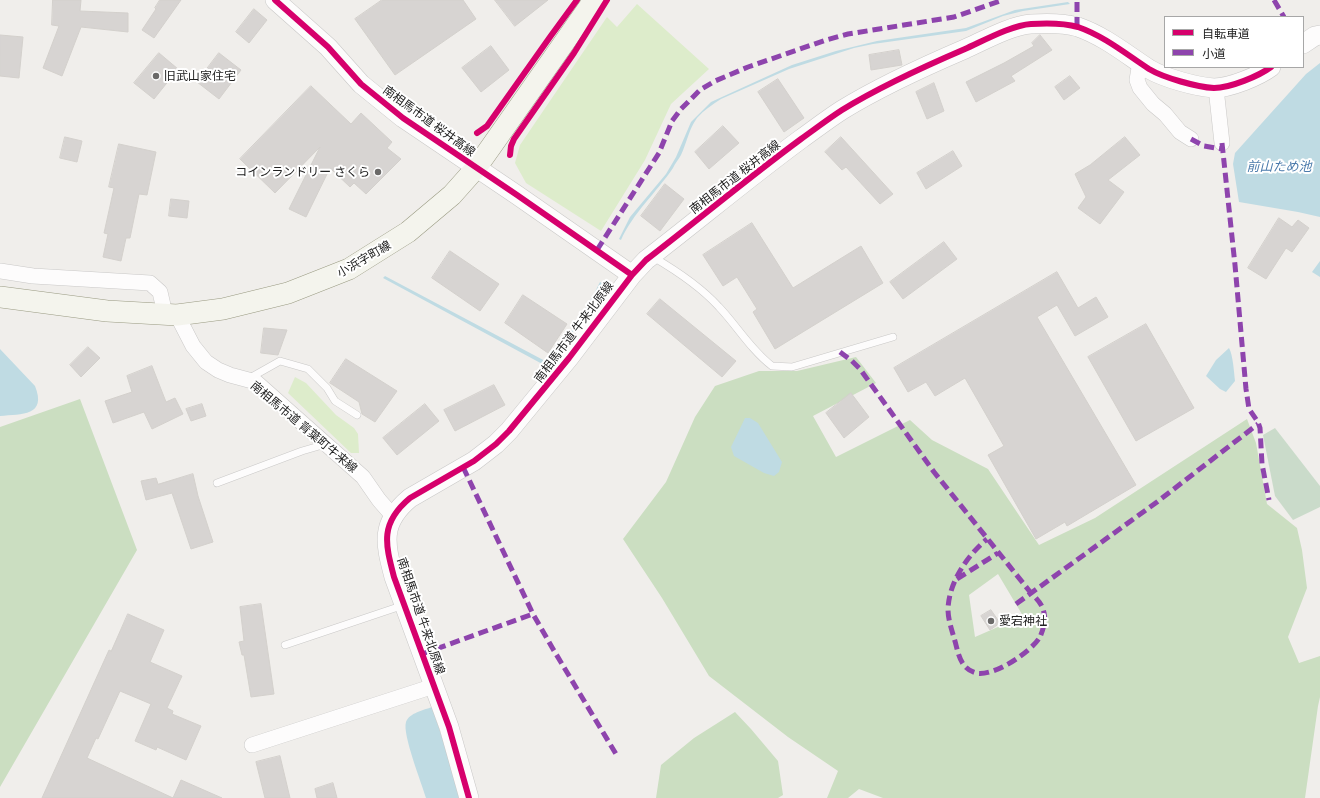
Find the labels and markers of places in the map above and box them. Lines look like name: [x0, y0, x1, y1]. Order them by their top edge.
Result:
place label: 旧武山家住宅: [164, 69, 236, 83]
marker: 旧武山家住宅: [151, 71, 161, 81]
place label: コインランドリー さくら: [235, 165, 370, 179]
marker: コインランドリー さくら: [373, 167, 383, 177]
place label: 愛宕神社: [999, 614, 1047, 628]
marker: 愛宕神社: [986, 616, 996, 626]

